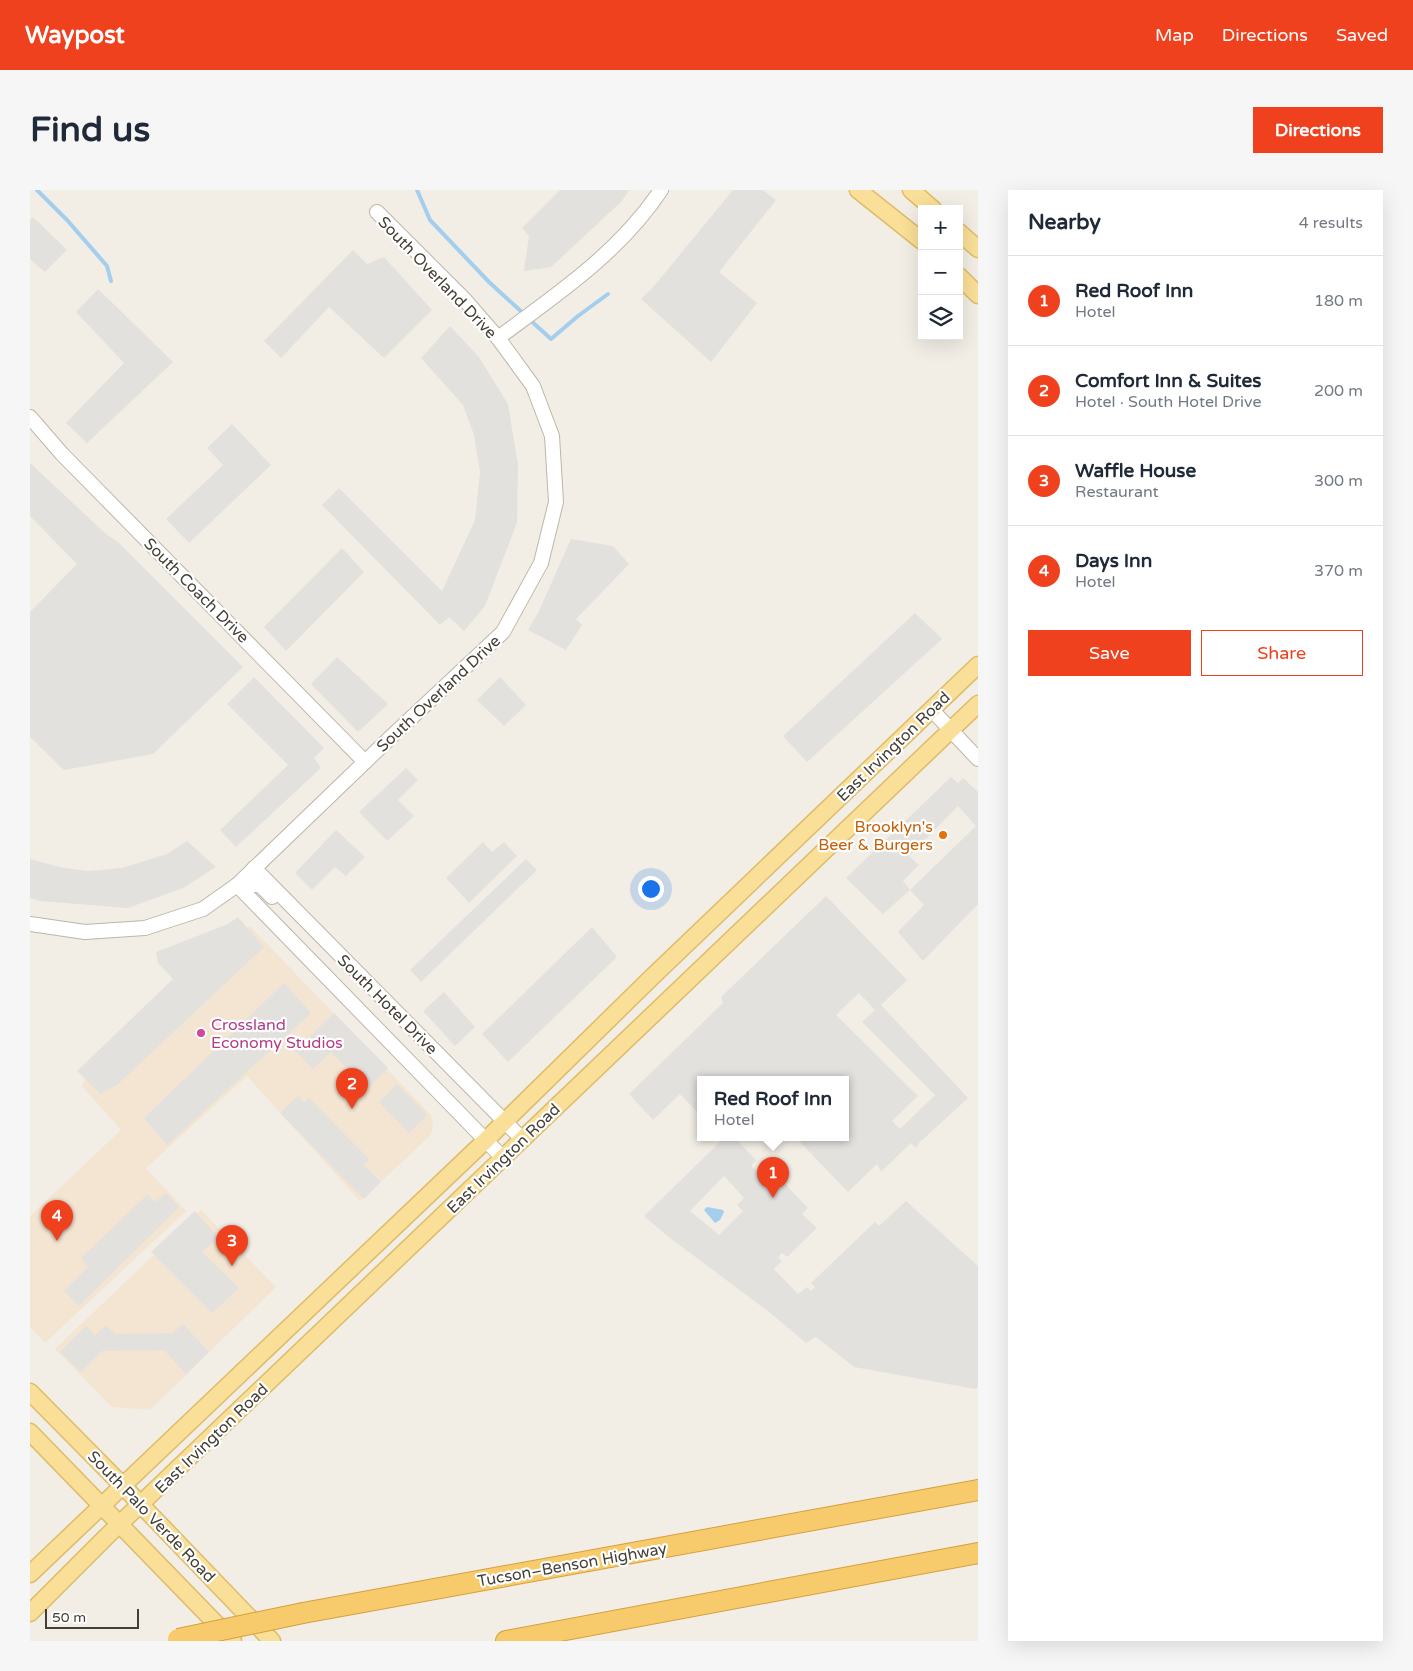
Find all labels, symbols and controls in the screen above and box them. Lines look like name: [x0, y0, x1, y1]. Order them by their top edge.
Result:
text: Waypost: [25, 21, 125, 50]
text: Map: [1155, 24, 1194, 46]
text: Directions: [1222, 24, 1308, 46]
text: Saved: [1336, 24, 1388, 46]
button: Directions: [1253, 107, 1383, 153]
text: Find us: [30, 109, 150, 151]
map controls: [918, 205, 963, 340]
button: +: [918, 205, 963, 250]
text: Nearby: [1028, 210, 1101, 235]
street label: South Overland Drive: [374, 212, 501, 343]
text: 4 results: [1299, 213, 1363, 233]
button: −: [918, 250, 963, 295]
text: Red Roof Inn: [1075, 280, 1193, 302]
text: 1: [1039, 291, 1049, 311]
text: 180 m: [1314, 291, 1363, 311]
button: layers: [918, 295, 963, 340]
text: Hotel: [1075, 302, 1116, 322]
text: Comfort Inn & Suites: [1075, 370, 1261, 392]
text: 2: [1039, 381, 1049, 401]
text: 200 m: [1314, 381, 1363, 401]
text: Hotel · South Hotel Drive: [1075, 392, 1262, 412]
text: Waffle House: [1075, 460, 1196, 482]
text: 3: [1039, 471, 1049, 491]
text: 300 m: [1314, 471, 1363, 491]
text: Restaurant: [1075, 482, 1159, 502]
street label: South Coach Drive: [139, 534, 253, 648]
text: Days Inn: [1075, 550, 1152, 572]
text: 4: [1039, 561, 1049, 581]
text: 370 m: [1314, 561, 1363, 581]
text: Hotel: [1075, 572, 1116, 592]
button: Save: [1028, 630, 1191, 676]
button: Share: [1201, 630, 1363, 676]
street label: South Overland Drive: [373, 631, 505, 756]
street label: East Irvington Road: [833, 688, 954, 806]
place label: Brooklyn's Beer & Burgers: [818, 817, 933, 855]
marker: Brooklyn's Beer & Burgers: [937, 829, 949, 841]
your location: [638, 876, 664, 902]
street label: South Hotel Drive: [333, 950, 442, 1059]
place label: Crossland Economy Studios: [211, 1015, 343, 1053]
marker: Crossland Economy Studios: [195, 1027, 207, 1039]
pin: 2: [336, 1068, 368, 1109]
popup: [697, 1076, 849, 1141]
text: Red Roof Inn: [714, 1088, 832, 1110]
street label: East Irvington Road: [443, 1100, 564, 1218]
text: Hotel: [714, 1110, 754, 1130]
pin: 1: [757, 1157, 789, 1198]
pin: 4: [41, 1200, 73, 1241]
pin: 3: [216, 1225, 248, 1266]
street label: East Irvington Road: [151, 1380, 272, 1498]
street label: South Palo Verde Road: [83, 1447, 219, 1587]
street label: Tucson–Benson Highway: [476, 1538, 669, 1591]
scale bar: [45, 1606, 139, 1629]
text: 50 m: [52, 1609, 86, 1626]

